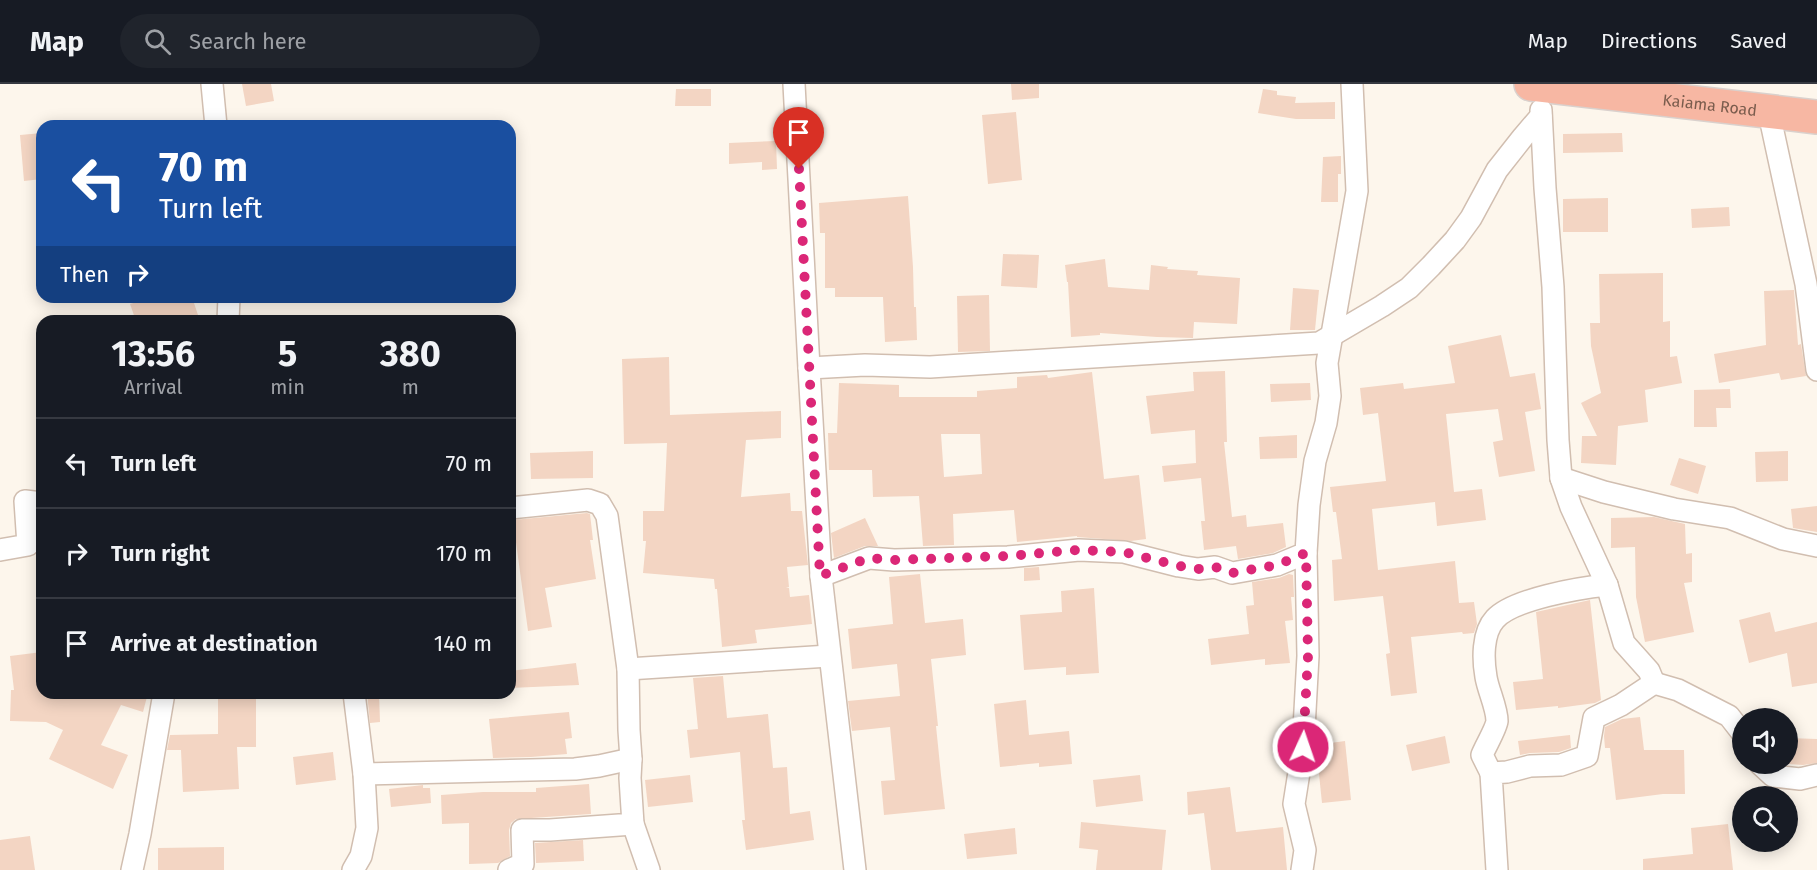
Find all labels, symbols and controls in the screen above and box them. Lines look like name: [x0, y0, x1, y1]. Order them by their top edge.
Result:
search box: [120, 14, 540, 68]
text: Map: [30, 25, 84, 58]
icon: search: [141, 25, 174, 58]
text: Search here: [189, 28, 307, 55]
text: Map: [1528, 28, 1568, 54]
text: Directions: [1601, 28, 1697, 54]
text: Saved: [1730, 28, 1787, 54]
street label: Kaiama Road: [1662, 90, 1758, 120]
pin: [773, 107, 824, 169]
icon: arrive: [782, 116, 815, 149]
text: 70 m: [159, 142, 248, 192]
icon: left: [60, 144, 138, 222]
text: Turn left: [159, 193, 262, 225]
icon: right: [121, 258, 154, 291]
text: Then: [60, 261, 109, 288]
text: 13:56: [111, 332, 195, 376]
text: 5: [278, 332, 297, 376]
text: 380: [380, 332, 441, 376]
text: Arrival: [124, 375, 182, 399]
text: min: [270, 375, 305, 399]
text: m: [402, 375, 419, 399]
icon: left: [60, 447, 93, 480]
text: Turn left: [111, 450, 196, 477]
text: 70 m: [446, 450, 492, 477]
icon: right: [60, 537, 93, 570]
text: Turn right: [111, 540, 210, 567]
text: 170 m: [436, 540, 492, 567]
icon: arrive: [60, 627, 93, 660]
text: Arrive at destination: [111, 630, 318, 657]
text: 140 m: [434, 630, 492, 657]
map controls: [1732, 708, 1798, 852]
button: sound: [1732, 708, 1798, 774]
position arrow: [1271, 715, 1335, 779]
button: search: [1732, 786, 1798, 852]

